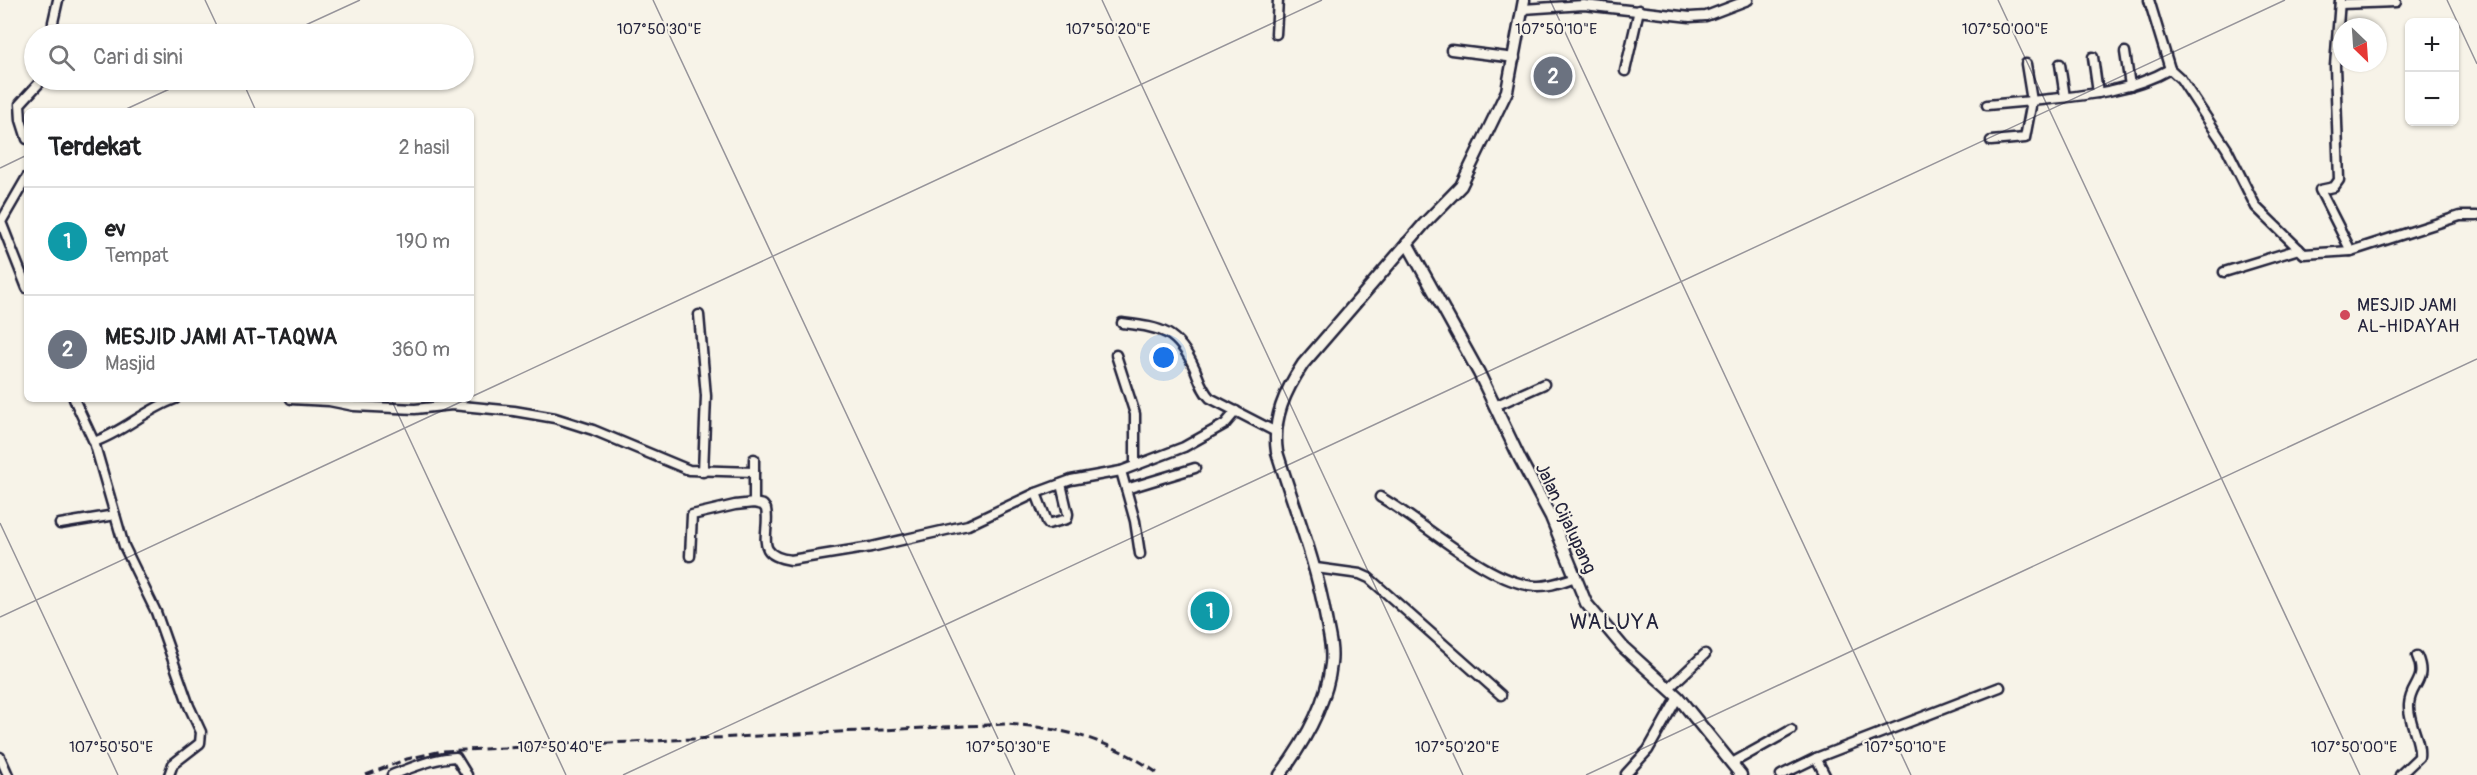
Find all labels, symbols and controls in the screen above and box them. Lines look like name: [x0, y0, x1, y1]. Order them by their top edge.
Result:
north arrow: [2333, 18, 2387, 72]
map controls: [2405, 18, 2459, 126]
button: +: [2405, 18, 2459, 72]
text: 107°50'30"E: [617, 20, 701, 39]
text: 107°50'20"E: [1066, 20, 1150, 39]
text: 107°50'10"E: [1515, 20, 1597, 39]
text: 107°50'00"E: [1962, 20, 2048, 39]
search box: [24, 24, 474, 90]
icon: search: [45, 41, 78, 74]
text: Cari di sini: [93, 43, 183, 71]
pin: 2: [1534, 54, 1572, 98]
button: −: [2405, 72, 2459, 126]
text: Terdekat: [48, 131, 141, 163]
text: 2 hasil: [399, 135, 450, 160]
text: ev: [105, 215, 126, 243]
text: 1: [64, 229, 71, 254]
text: 190 m: [396, 229, 450, 254]
text: Tempat: [105, 243, 169, 268]
place label: MESJID JAMI AL-HIDAYAH: [2357, 294, 2459, 338]
marker: MESJID JAMI AL-HIDAYAH: [2338, 308, 2352, 322]
text: MESJID JAMI AT-TAQWA: [105, 323, 337, 351]
text: 2: [62, 337, 73, 362]
text: 360 m: [391, 337, 450, 362]
your location: [1149, 343, 1178, 372]
text: Masjid: [105, 351, 156, 376]
street label: Jalan Cijalupang: [1530, 459, 1601, 577]
pin: 1: [1190, 588, 1230, 634]
district label: WALUYA: [1570, 609, 1660, 636]
text: 107°50'50"E: [69, 738, 153, 757]
text: 107°50'40"E: [518, 738, 603, 757]
text: 107°50'30"E: [966, 738, 1050, 757]
text: 107°50'20"E: [1415, 738, 1499, 757]
text: 107°50'10"E: [1864, 738, 1946, 757]
text: 107°50'00"E: [2311, 738, 2397, 757]

